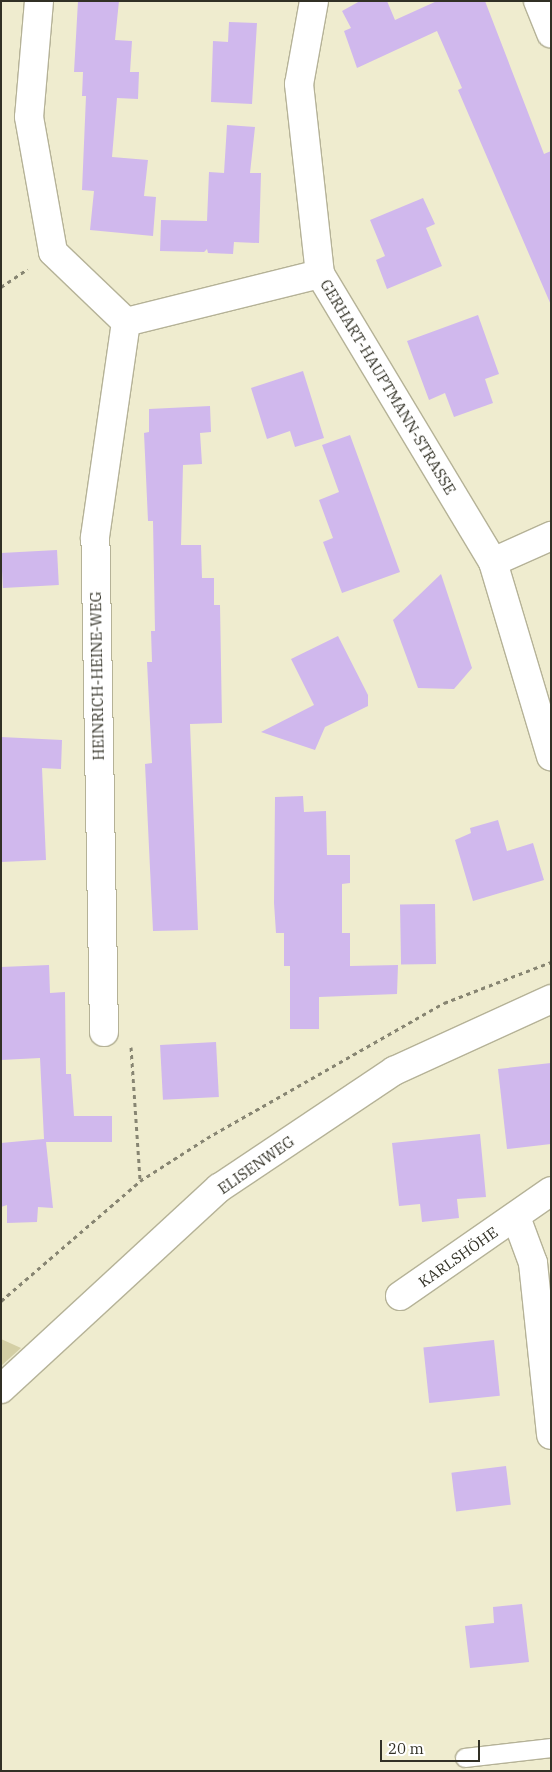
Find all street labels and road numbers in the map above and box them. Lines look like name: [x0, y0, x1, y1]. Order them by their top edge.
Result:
street label: GERHART-HAUPTMANN-STRASSE: [317, 276, 459, 498]
street label: HEINRICH-HEINE-WEG: [87, 591, 107, 761]
street label: ELISENWEG: [214, 1132, 298, 1198]
street label: KARLSHÖHE: [415, 1223, 501, 1291]

